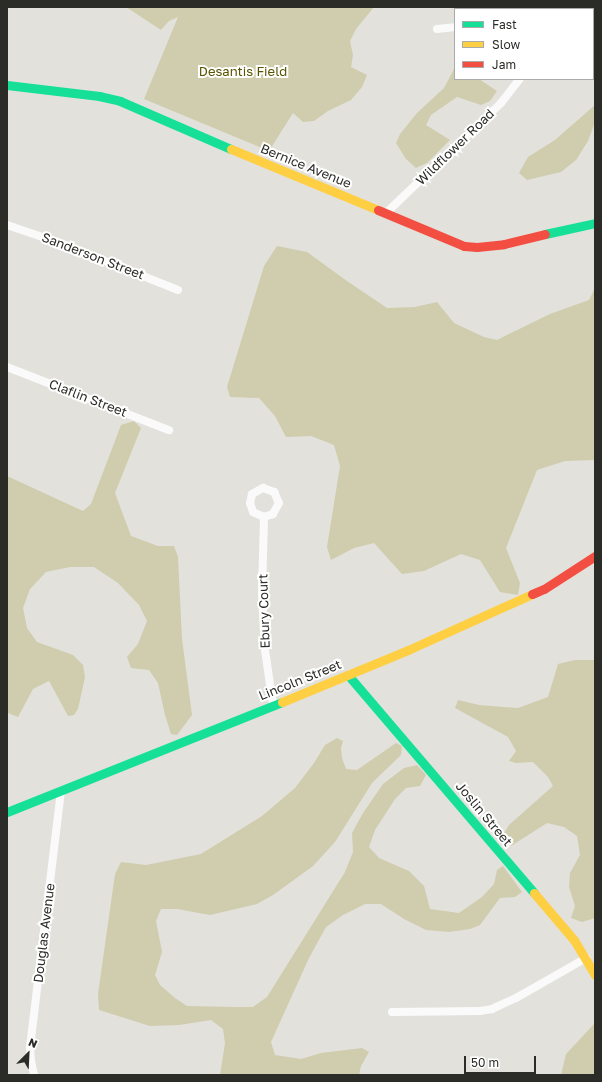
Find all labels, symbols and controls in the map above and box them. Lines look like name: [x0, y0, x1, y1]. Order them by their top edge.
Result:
legend: [454, 8, 594, 80]
text: Fast: [492, 17, 517, 32]
text: Slow: [492, 37, 520, 52]
text: Jam: [492, 57, 516, 72]
park label: Desantis Field: [199, 63, 287, 79]
street label: Wildflower Road: [413, 106, 497, 188]
street label: Bernice Avenue: [258, 141, 354, 191]
street label: Sanderson Street: [39, 229, 147, 283]
street label: Claflin Street: [47, 376, 129, 420]
street label: Ebury Court: [255, 573, 273, 649]
street label: Lincoln Street: [256, 656, 344, 704]
street label: Joslin Street: [453, 779, 515, 849]
street label: Douglas Avenue: [30, 882, 58, 984]
north arrow: [8, 1034, 48, 1074]
text: N: [27, 1035, 40, 1050]
scale bar: [466, 1048, 538, 1074]
text: 50 m: [471, 1055, 499, 1070]

